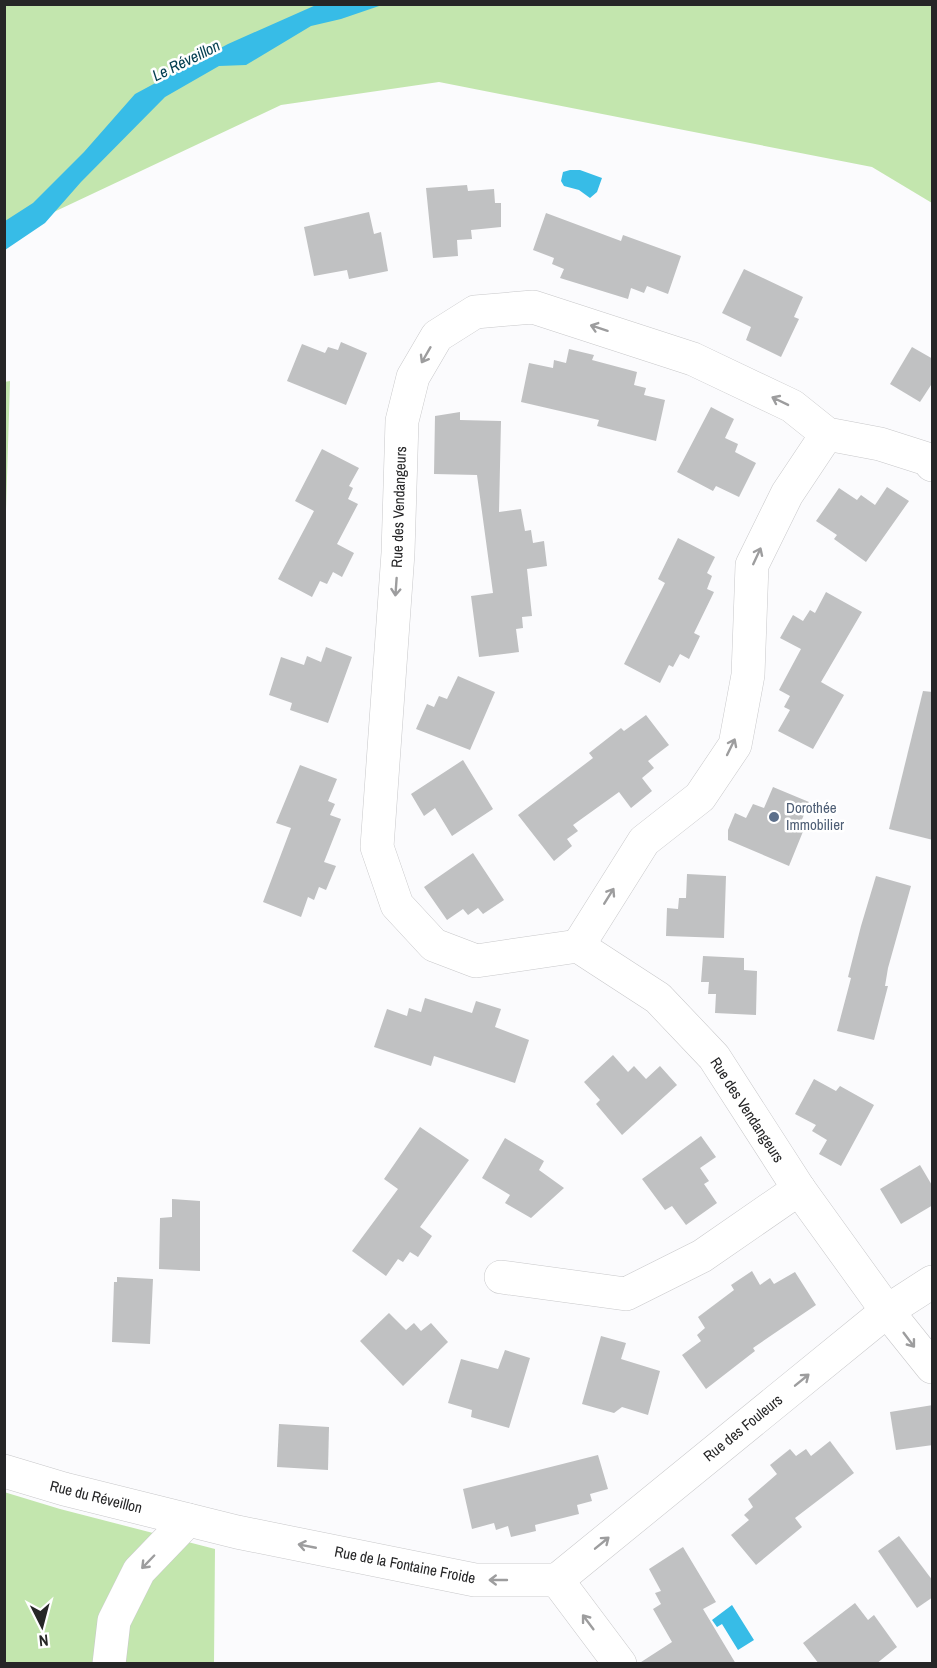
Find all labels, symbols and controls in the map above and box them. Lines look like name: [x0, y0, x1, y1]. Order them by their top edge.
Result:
water label: Le Réveillon: [148, 34, 224, 86]
one-way arrow: [590, 322, 609, 333]
one-way arrow: [419, 346, 431, 363]
one-way arrow: [771, 394, 789, 406]
street label: Rue des Vendangeurs: [386, 446, 411, 568]
one-way arrow: [751, 547, 763, 565]
one-way arrow: [390, 577, 401, 597]
one-way arrow: [726, 739, 738, 757]
place label: Dorothée Immobilier: [786, 797, 844, 835]
marker: Dorothée Immobilier: [767, 810, 781, 824]
one-way arrow: [604, 888, 616, 905]
street label: Rue des Vendangeurs: [705, 1053, 789, 1166]
one-way arrow: [903, 1331, 915, 1347]
one-way arrow: [794, 1374, 810, 1387]
street label: Rue des Fouleurs: [699, 1389, 787, 1466]
street label: Rue du Réveillon: [48, 1475, 144, 1518]
one-way arrow: [594, 1536, 609, 1550]
one-way arrow: [297, 1540, 317, 1551]
street label: Rue de la Fontaine Froide: [333, 1541, 477, 1588]
one-way arrow: [141, 1555, 155, 1570]
one-way arrow: [489, 1574, 509, 1586]
north arrow: [12, 1596, 72, 1656]
one-way arrow: [582, 1614, 595, 1630]
text: N: [38, 1629, 49, 1652]

